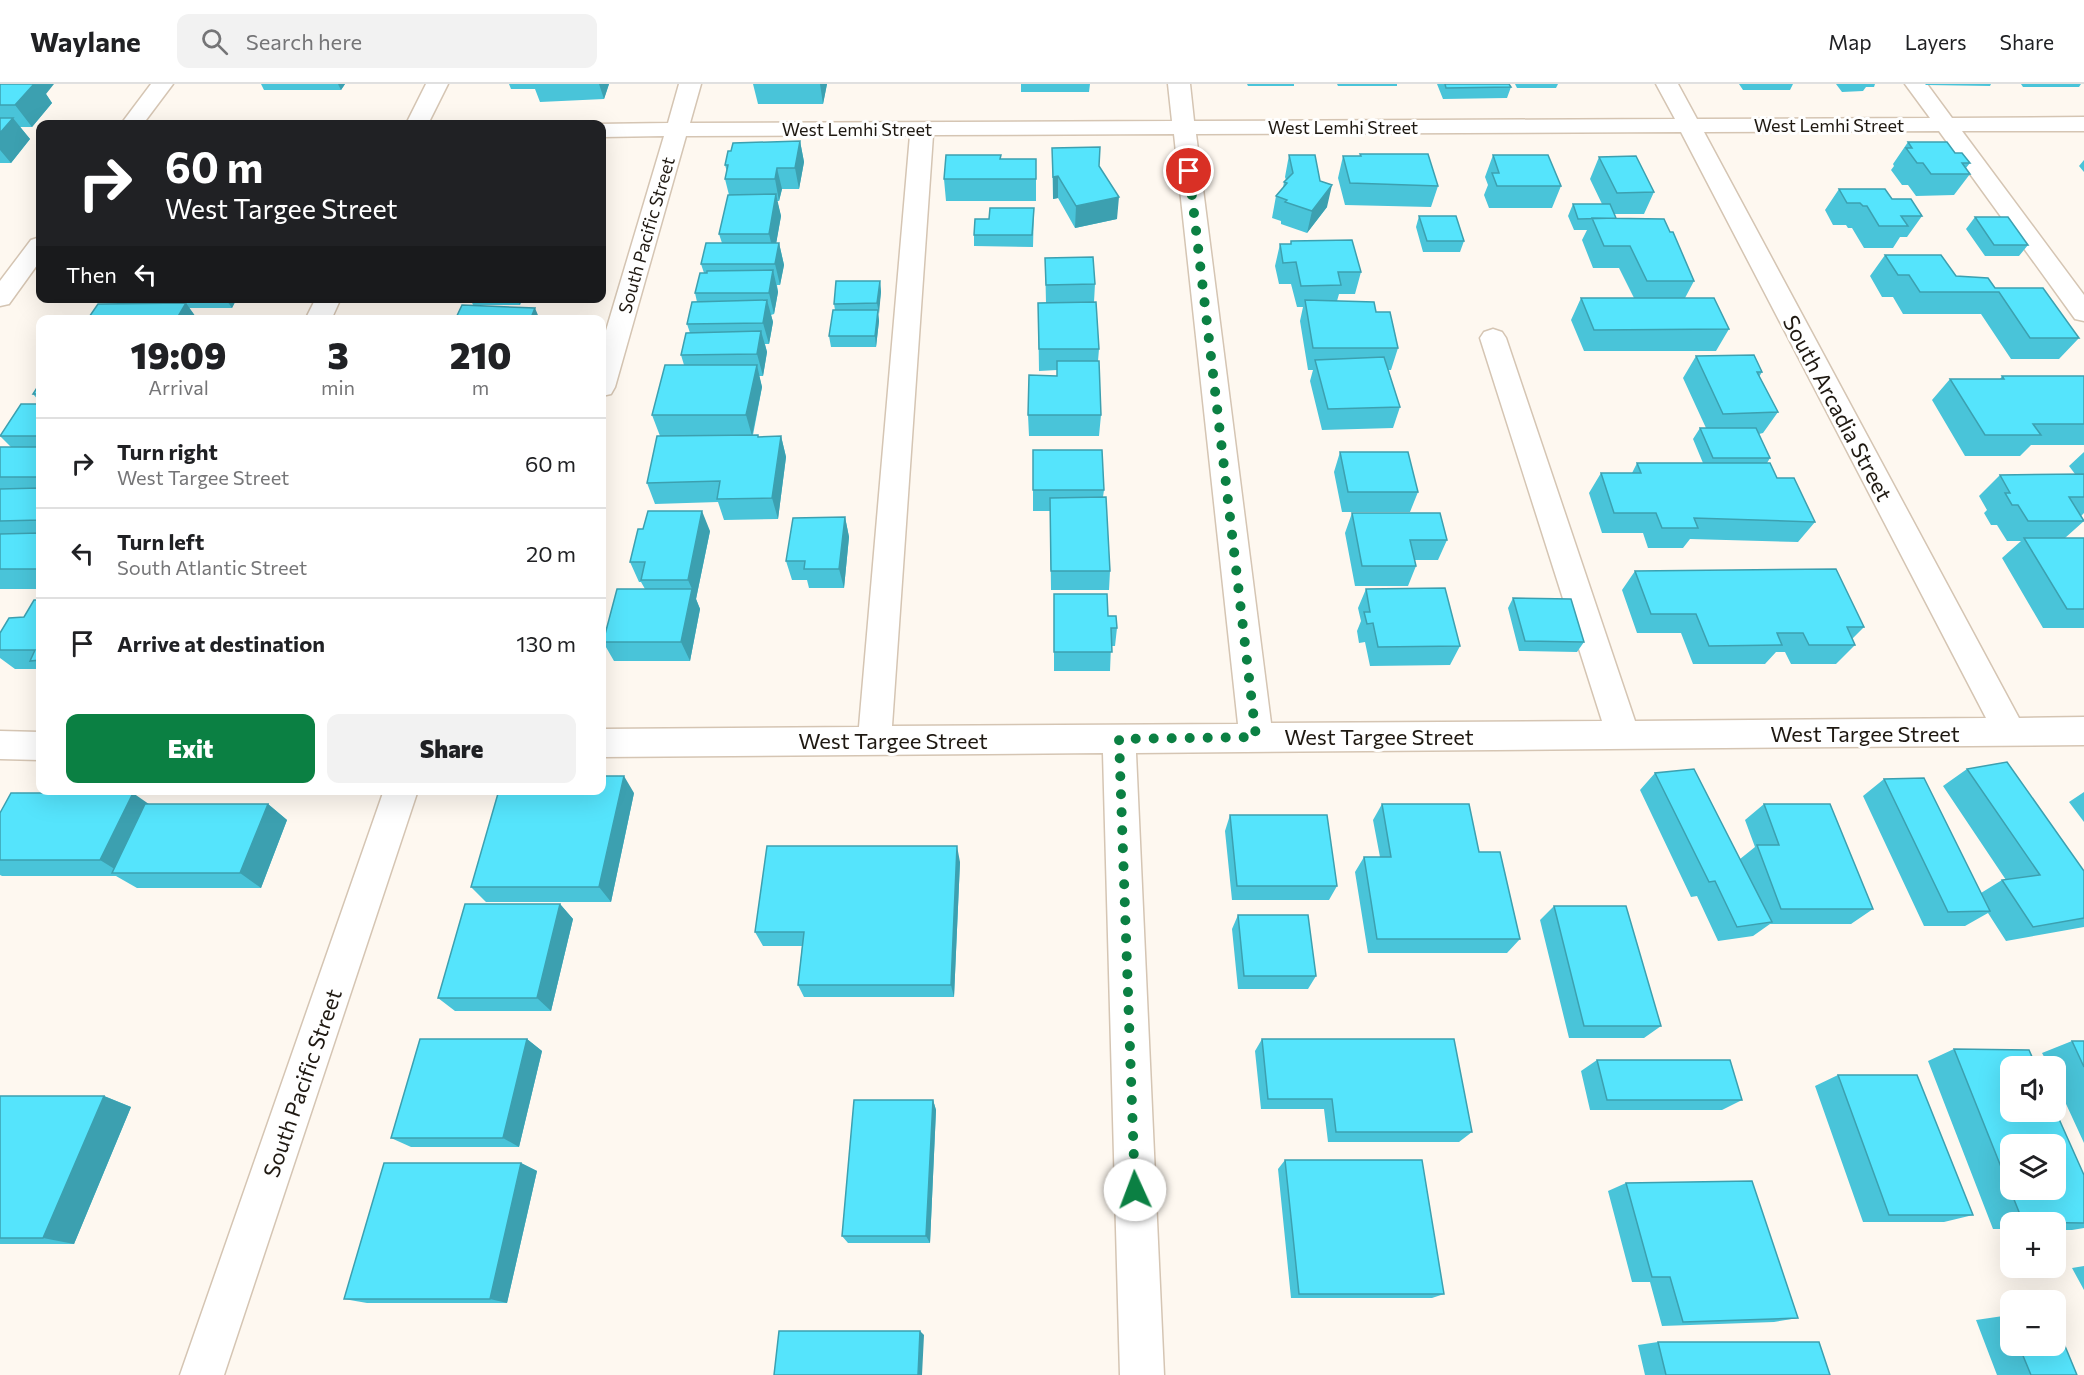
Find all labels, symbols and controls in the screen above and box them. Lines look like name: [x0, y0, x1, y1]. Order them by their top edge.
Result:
search box: [177, 14, 597, 68]
text: Waylane: [30, 24, 141, 58]
icon: search: [198, 25, 231, 58]
text: Search here: [246, 28, 362, 55]
text: Map: [1828, 29, 1872, 54]
text: Layers: [1905, 29, 1967, 54]
text: Share: [2000, 29, 2054, 54]
street label: West Lemhi Street: [1754, 114, 1904, 136]
street label: West Lemhi Street: [1268, 116, 1418, 138]
street label: West Lemhi Street: [782, 118, 932, 140]
text: 60 m: [165, 140, 264, 192]
icon: right: [66, 144, 144, 222]
pin: [1163, 145, 1214, 196]
street label: South Pacific Street: [613, 154, 679, 316]
icon: arrive: [1172, 154, 1205, 187]
text: West Targee Street: [165, 192, 398, 225]
icon: left: [129, 258, 162, 291]
text: Then: [66, 261, 117, 288]
street label: South Arcadia Street: [1778, 311, 1898, 505]
text: 19:09: [131, 332, 226, 376]
text: 3: [327, 332, 349, 376]
text: 210: [450, 332, 511, 376]
text: Arrival: [148, 375, 209, 399]
text: min: [321, 375, 355, 399]
text: m: [472, 375, 489, 399]
text: Turn right: [117, 438, 218, 465]
icon: right: [66, 447, 99, 480]
text: 60 m: [525, 450, 576, 477]
text: West Targee Street: [117, 465, 289, 489]
text: Turn left: [117, 528, 204, 555]
icon: left: [66, 537, 99, 570]
text: 20 m: [526, 540, 576, 567]
text: South Atlantic Street: [117, 555, 307, 579]
icon: arrive: [66, 627, 99, 660]
text: Arrive at destination: [117, 630, 325, 657]
text: 130 m: [516, 630, 576, 657]
button: Exit: [66, 714, 315, 783]
button: Share: [327, 714, 576, 783]
street label: West Targee Street: [1770, 720, 1960, 747]
street label: West Targee Street: [1284, 723, 1474, 750]
street label: West Targee Street: [798, 727, 988, 754]
street label: South Pacific Street: [257, 985, 347, 1181]
map controls: [2000, 1056, 2066, 1356]
button: sound: [2000, 1056, 2066, 1122]
button: layers: [2000, 1134, 2066, 1200]
position arrow: [1103, 1158, 1167, 1222]
button: +: [2000, 1212, 2066, 1278]
button: −: [2000, 1290, 2066, 1356]

